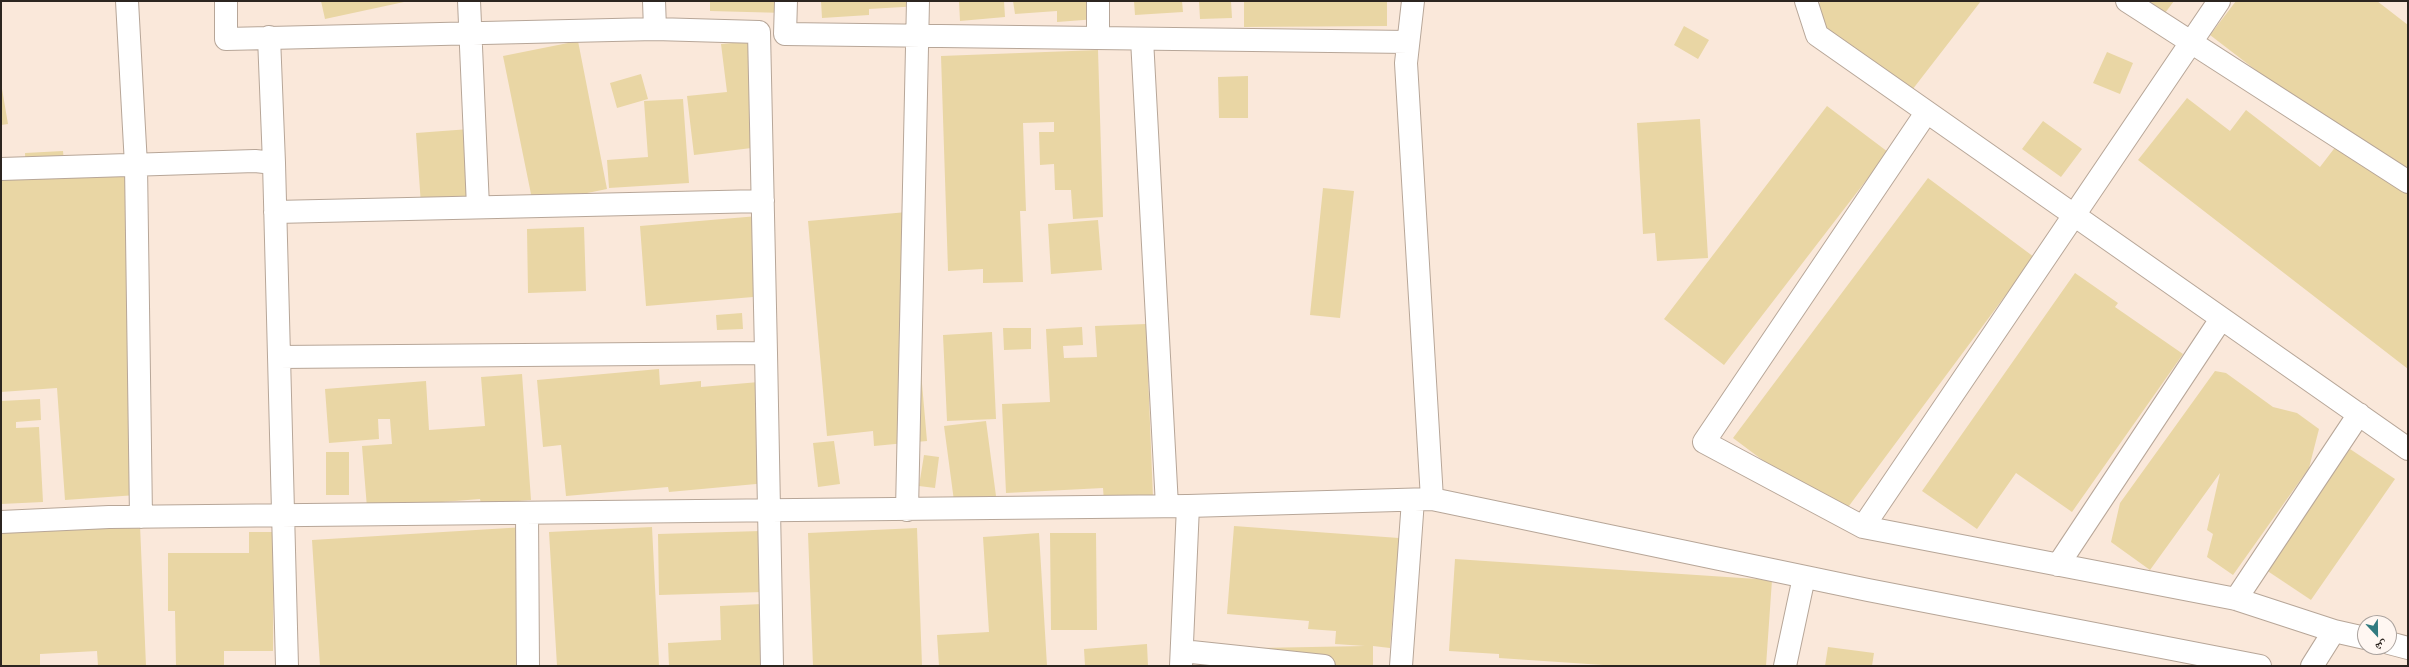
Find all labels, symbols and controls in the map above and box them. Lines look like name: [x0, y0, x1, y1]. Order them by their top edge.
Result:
north arrow: [2357, 615, 2397, 655]
text: ش: [2373, 637, 2390, 655]

